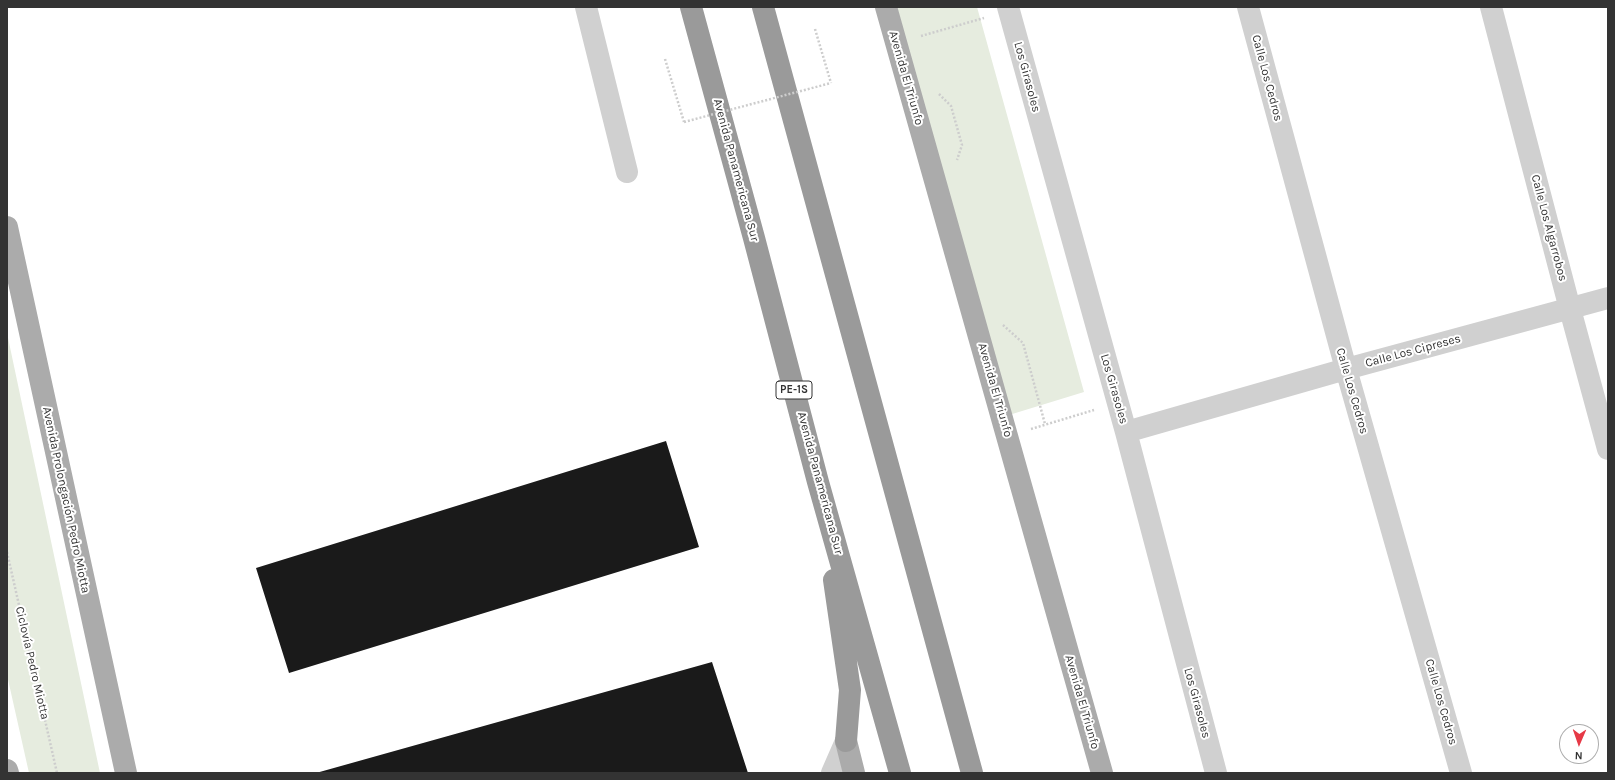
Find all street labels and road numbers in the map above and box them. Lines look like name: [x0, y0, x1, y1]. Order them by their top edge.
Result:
street label: Avenida El Triunfo: [886, 29, 926, 127]
street label: Calle Los Cedros: [1249, 33, 1285, 123]
street label: Los Girasoles: [1011, 40, 1043, 114]
street label: Avenida Panamericana Sur: [710, 97, 762, 243]
street label: Calle Los Algarrobos: [1528, 173, 1570, 283]
street label: Calle Los Cipreses: [1364, 331, 1462, 371]
street label: Avenida El Triunfo: [975, 341, 1015, 439]
street label: Calle Los Cedros: [1333, 346, 1371, 436]
street label: Los Girasoles: [1097, 352, 1131, 426]
road number: PE-1S: [776, 381, 812, 399]
street label: Avenida Prolongación Pedro Miotta: [39, 405, 93, 595]
street label: Avenida Panamericana Sur: [794, 410, 846, 556]
street label: Ciclovía Pedro Miotta: [12, 605, 52, 721]
street label: Avenida El Triunfo: [1062, 653, 1102, 751]
street label: Calle Los Cedros: [1422, 657, 1460, 747]
street label: Los Girasoles: [1181, 666, 1213, 740]

